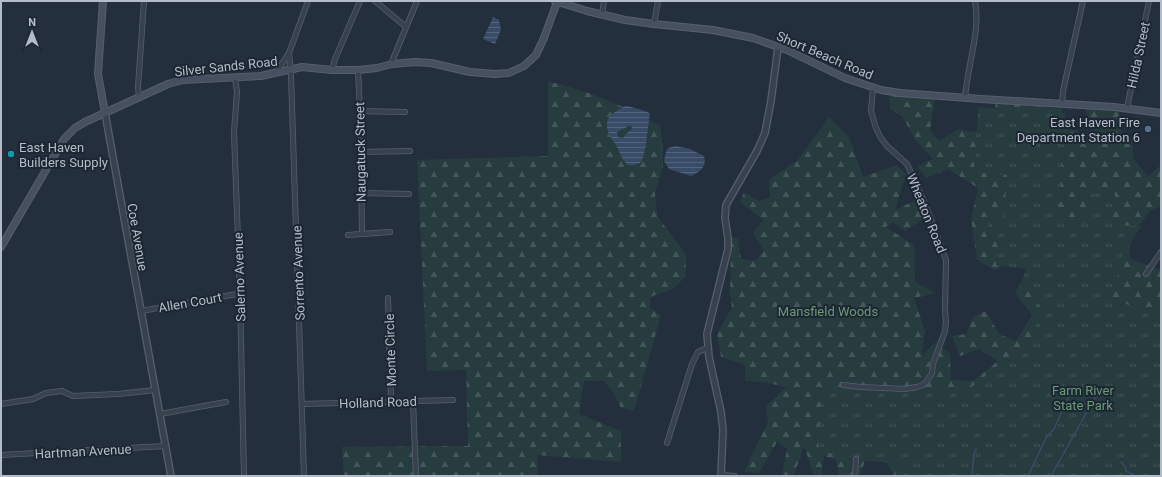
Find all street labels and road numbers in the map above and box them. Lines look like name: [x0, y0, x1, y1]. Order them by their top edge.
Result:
street label: Hilda Street: [1124, 21, 1153, 90]
street label: Short Beach Road: [774, 28, 875, 83]
street label: Silver Sands Road: [174, 54, 278, 79]
street label: Naugatuck Street: [352, 102, 369, 202]
street label: Wheaton Road: [904, 171, 949, 255]
street label: Coe Avenue: [124, 202, 151, 272]
street label: Sorrento Avenue: [289, 225, 308, 321]
street label: Salerno Avenue: [230, 232, 249, 322]
street label: Allen Court: [157, 290, 223, 315]
street label: Monte Circle: [382, 313, 399, 387]
street label: Holland Road: [339, 394, 417, 411]
street label: Hartman Avenue: [34, 441, 132, 462]

